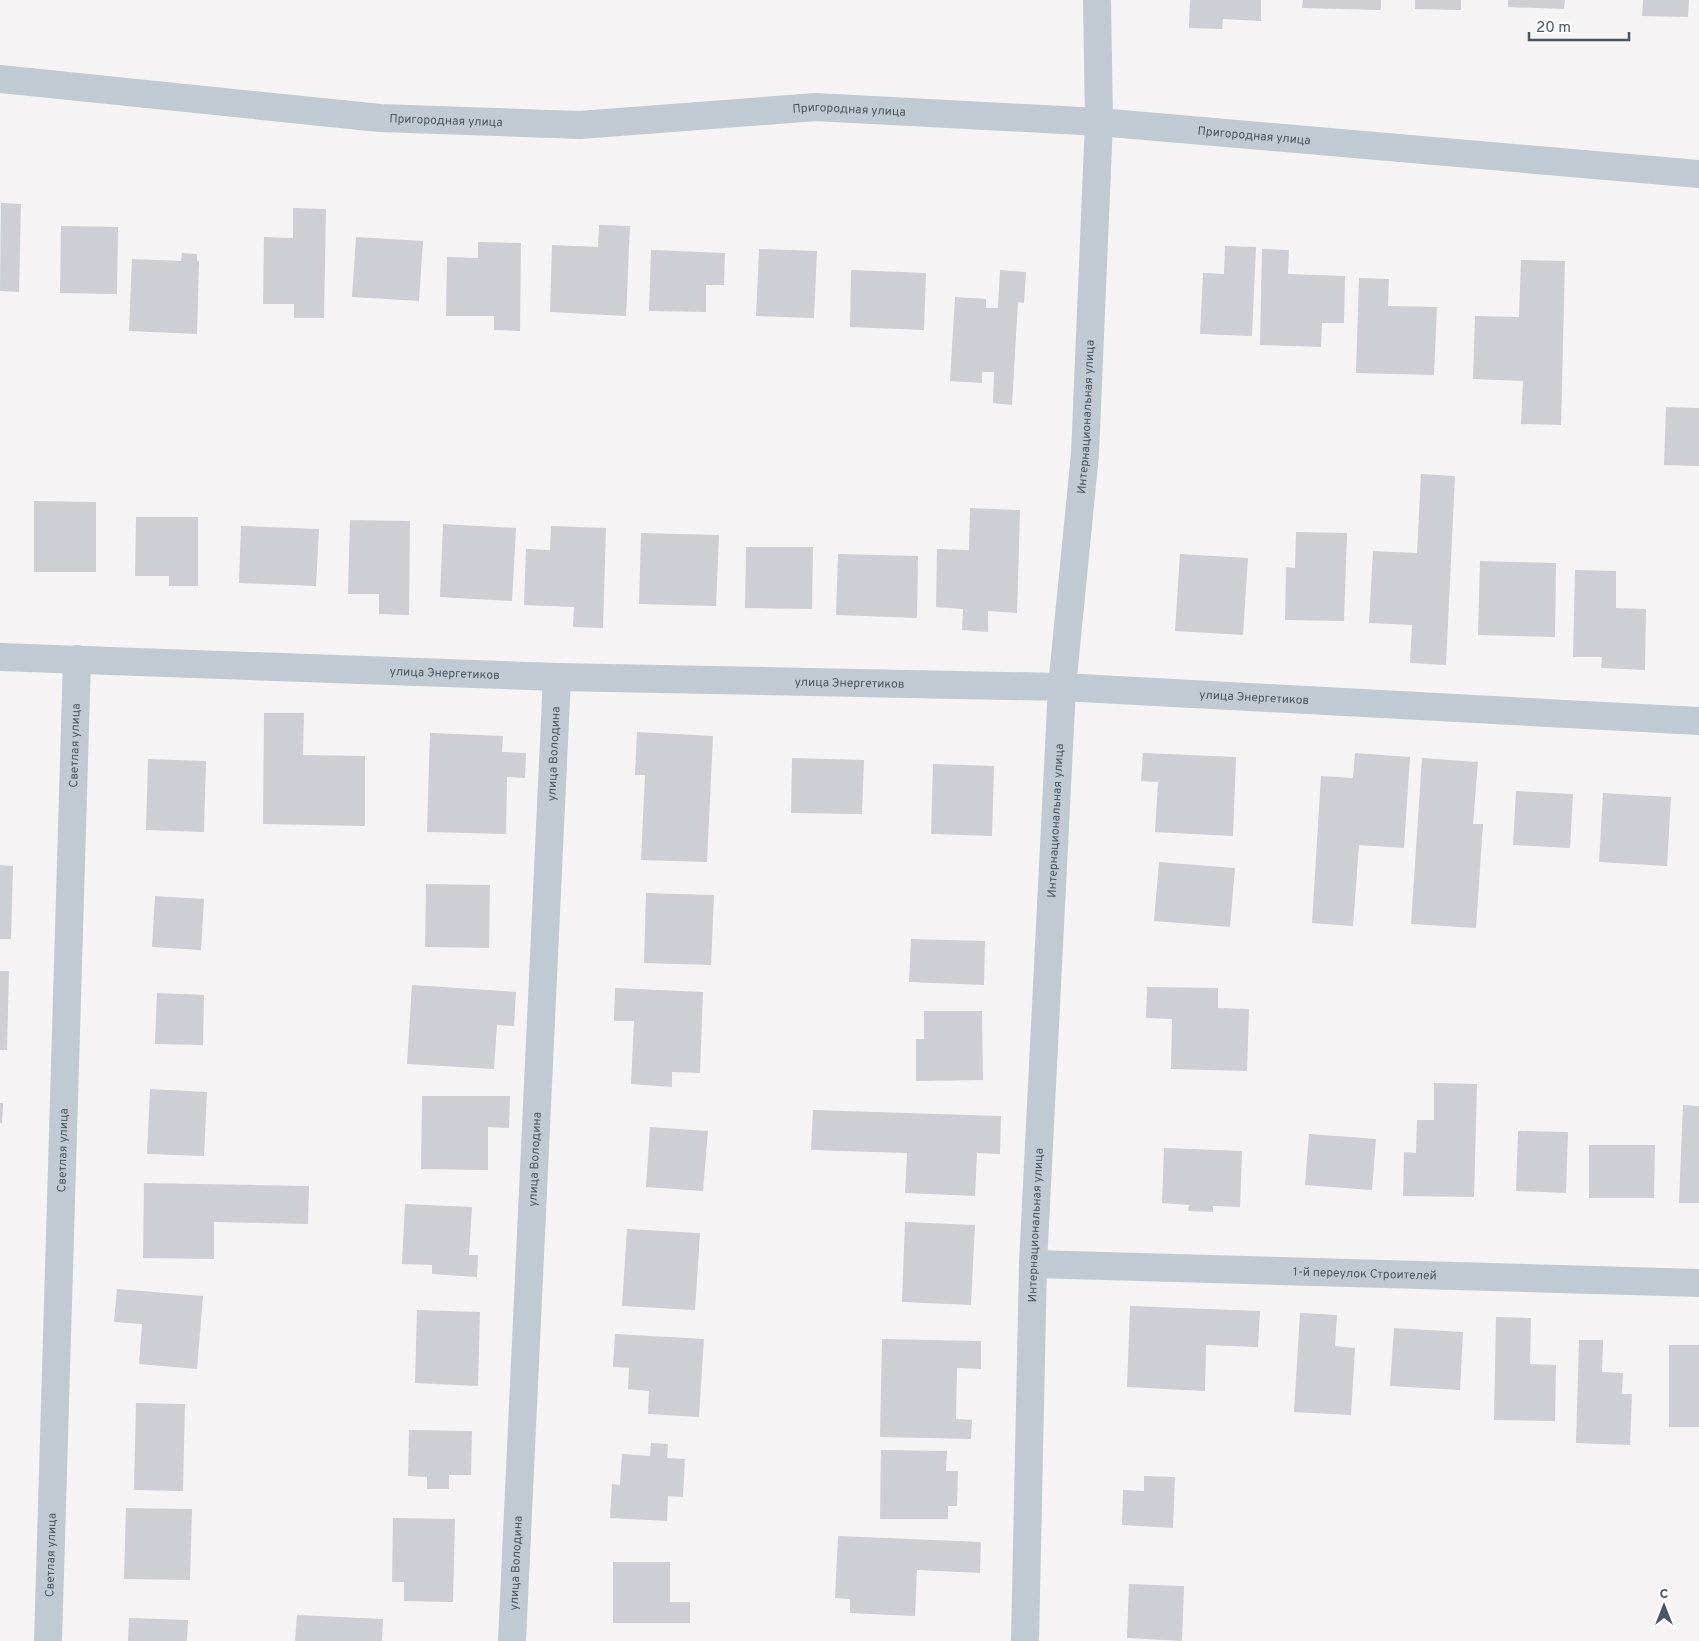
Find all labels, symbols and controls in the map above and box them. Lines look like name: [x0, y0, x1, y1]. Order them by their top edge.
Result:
scale bar: [1529, 10, 1629, 42]
text: 20 m: [1536, 19, 1571, 38]
street label: Пригородная улица: [792, 100, 906, 121]
street label: Пригородная улица: [389, 111, 503, 131]
street label: Пригородная улица: [1197, 124, 1311, 149]
street label: Интернациональная улица: [1074, 340, 1099, 495]
street label: улица Энергетиков: [389, 664, 500, 684]
street label: улица Энергетиков: [794, 675, 905, 693]
street label: улица Энергетиков: [1199, 687, 1310, 709]
street label: Светлая улица: [66, 703, 85, 788]
street label: улица Володина: [544, 706, 565, 802]
street label: Интернациональная улица: [1044, 743, 1068, 898]
street label: Светлая улица: [54, 1108, 73, 1193]
street label: улица Володина: [525, 1112, 546, 1207]
street label: Интернациональная улица: [1025, 1148, 1048, 1302]
street label: 1-й переулок Строителей: [1293, 1264, 1437, 1285]
street label: Светлая улица: [42, 1513, 61, 1597]
street label: улица Володина: [506, 1515, 527, 1611]
north arrow: [1639, 1581, 1689, 1631]
text: С: [1660, 1586, 1669, 1603]

